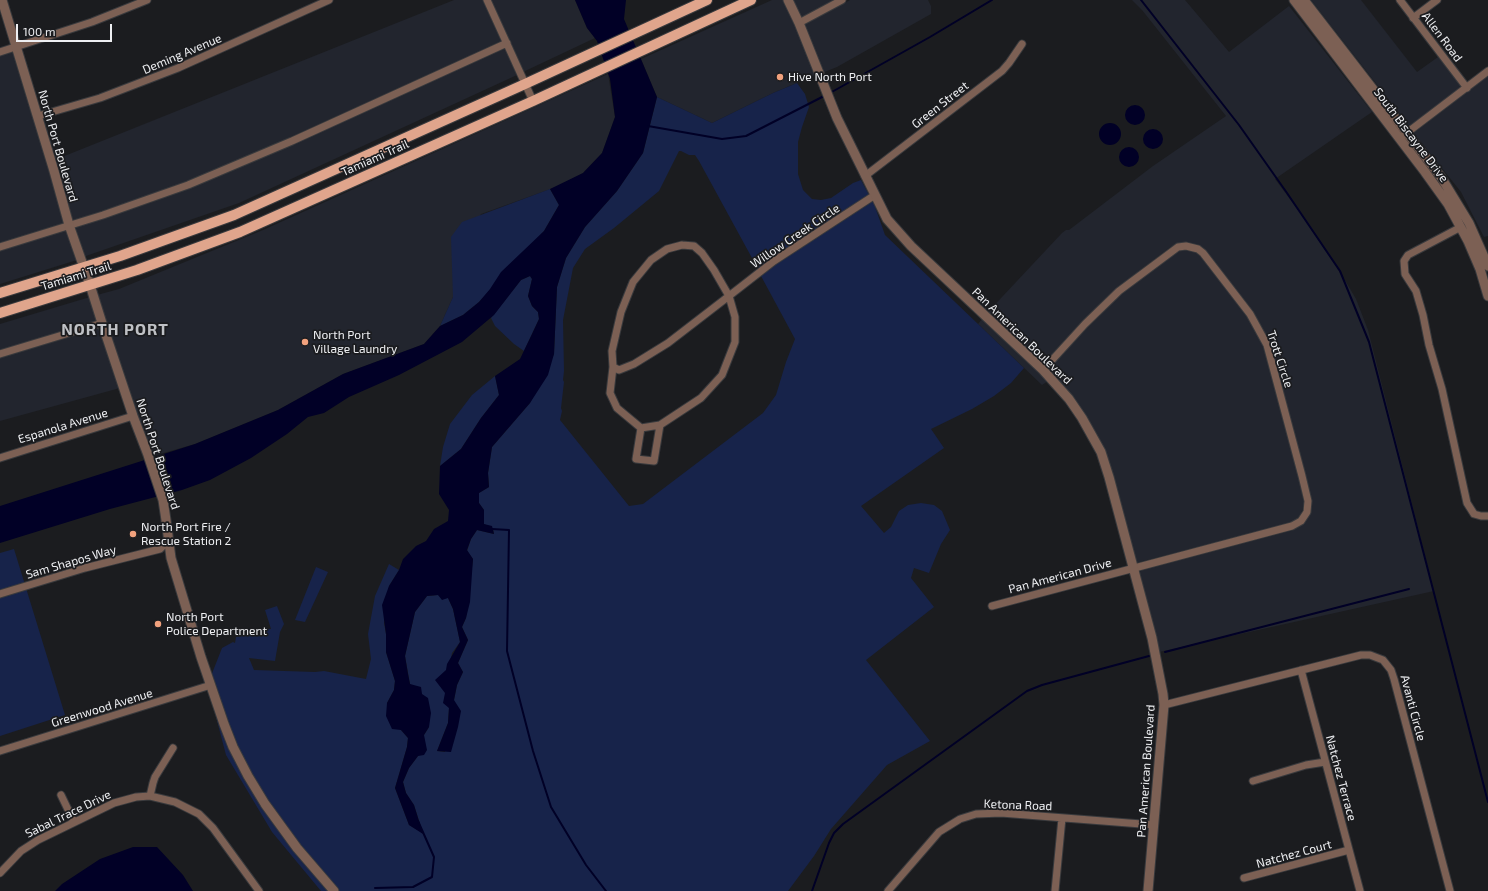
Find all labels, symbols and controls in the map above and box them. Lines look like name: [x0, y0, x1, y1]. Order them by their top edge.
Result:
street label: Allen Road: [1419, 9, 1465, 65]
scale bar: [18, 16, 114, 42]
text: 100 m: [23, 24, 55, 38]
street label: Deming Avenue: [140, 31, 224, 77]
place label: Hive North Port: [788, 70, 872, 84]
marker: Hive North Port: [775, 72, 785, 82]
street label: Green Street: [909, 78, 971, 132]
street label: South Biscayne Drive: [1371, 85, 1451, 185]
street label: North Port Boulevard: [35, 88, 81, 204]
street label: Tamiami Trail: [339, 137, 411, 179]
street label: Willow Creek Circle: [748, 201, 842, 271]
street label: Tamiami Trail: [39, 259, 113, 293]
street label: Pan American Boulevard: [969, 285, 1075, 387]
district label: NORTH PORT: [61, 320, 169, 340]
place label: North Port Village Laundry: [313, 328, 397, 356]
street label: Trott Circle: [1264, 328, 1296, 390]
marker: North Port Village Laundry: [300, 337, 310, 347]
street label: North Port Boulevard: [133, 397, 183, 511]
street label: Espanola Avenue: [16, 405, 110, 447]
place label: North Port Fire / Rescue Station 2: [141, 520, 231, 548]
marker: North Port Fire / Rescue Station 2: [128, 529, 138, 539]
street label: Sam Shapos Way: [24, 542, 118, 582]
street label: Pan American Drive: [1007, 555, 1113, 597]
place label: North Port Police Department: [166, 610, 267, 638]
marker: North Port Police Department: [153, 619, 163, 629]
street label: Avanti Circle: [1397, 673, 1429, 743]
street label: Greenwood Avenue: [50, 686, 154, 730]
street label: Pan American Boulevard: [1134, 704, 1158, 838]
street label: Natchez Terrace: [1323, 734, 1359, 822]
street label: Sabal Trace Drive: [23, 787, 113, 841]
street label: Ketona Road: [983, 797, 1053, 813]
street label: Natchez Court: [1255, 837, 1333, 871]

